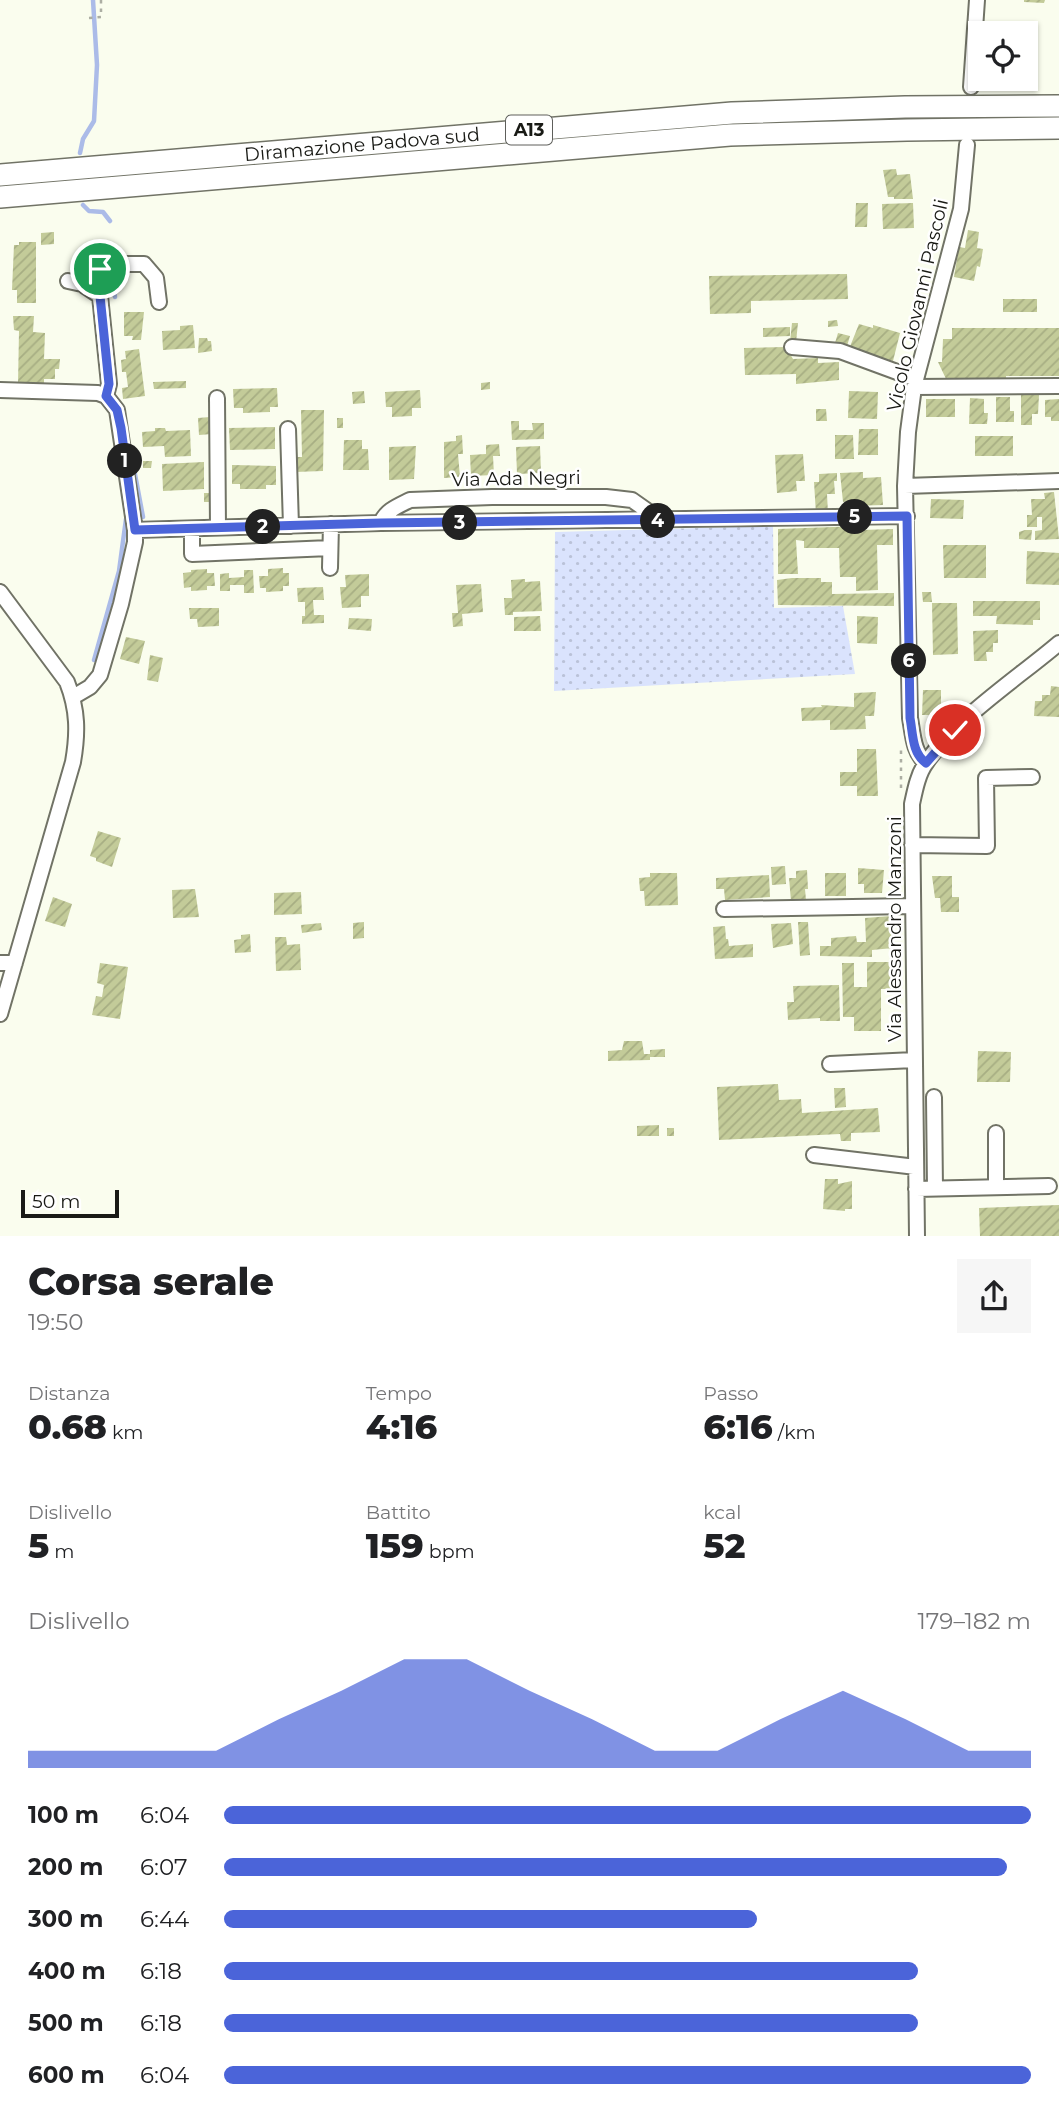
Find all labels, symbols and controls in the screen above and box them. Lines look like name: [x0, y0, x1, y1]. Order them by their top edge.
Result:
map controls: [968, 21, 1038, 91]
button: locate: [968, 21, 1038, 91]
road number: A13: [506, 116, 552, 145]
street label: Diramazione Padova sud: [243, 123, 481, 166]
street label: Vicolo Giovanni Pascoli: [882, 197, 953, 414]
pin: [70, 239, 130, 299]
icon: arrive: [81, 250, 119, 288]
pin: 1: [108, 444, 142, 478]
text: 1: [121, 449, 128, 472]
street label: Via Ada Negri: [451, 466, 581, 491]
pin: 5: [838, 500, 872, 534]
pin: 4: [640, 504, 676, 538]
pin: 3: [442, 505, 477, 540]
text: 5: [849, 505, 860, 528]
text: 4: [651, 509, 664, 532]
pin: 2: [246, 510, 280, 544]
text: 3: [454, 511, 465, 534]
text: 2: [257, 515, 268, 538]
pin: 6: [892, 644, 926, 678]
text: 6: [902, 649, 915, 672]
pin: [925, 700, 985, 760]
icon: check: [936, 711, 974, 749]
street label: Via Alessandro Manzoni: [883, 816, 906, 1042]
scale bar: [21, 1187, 119, 1219]
text: 50 m: [32, 1190, 80, 1213]
text: Corsa serale: [28, 1258, 274, 1305]
button: share: [957, 1259, 1031, 1333]
text: 19:50: [28, 1308, 83, 1336]
text: Distanza: [28, 1382, 110, 1405]
text: Tempo: [366, 1382, 432, 1405]
text: Passo: [703, 1382, 758, 1405]
text: 0.68: [28, 1405, 107, 1448]
text: 4:16: [366, 1405, 437, 1448]
text: 6:16: [703, 1405, 773, 1448]
text: km: [107, 1421, 143, 1444]
text: /km: [773, 1421, 816, 1444]
text: Dislivello: [28, 1501, 112, 1524]
text: Battito: [366, 1501, 431, 1524]
text: kcal: [703, 1501, 741, 1524]
text: 5: [28, 1524, 49, 1567]
text: 159: [366, 1524, 424, 1567]
text: 52: [703, 1524, 745, 1567]
text: m: [49, 1540, 74, 1563]
text: bpm: [424, 1540, 475, 1563]
text: Dislivello: [28, 1607, 130, 1635]
text: 179–182 m: [917, 1607, 1031, 1635]
text: 100 m: [28, 1801, 99, 1829]
text: 6:04: [140, 1801, 189, 1829]
text: 200 m: [28, 1853, 103, 1881]
text: 6:07: [140, 1853, 187, 1881]
text: 300 m: [28, 1905, 104, 1933]
text: 6:44: [140, 1905, 189, 1933]
text: 400 m: [28, 1957, 106, 1985]
text: 6:18: [140, 1957, 182, 1985]
text: 500 m: [28, 2009, 104, 2037]
text: 6:18: [140, 2009, 182, 2037]
text: 600 m: [28, 2061, 105, 2089]
text: 6:04: [140, 2061, 189, 2089]

